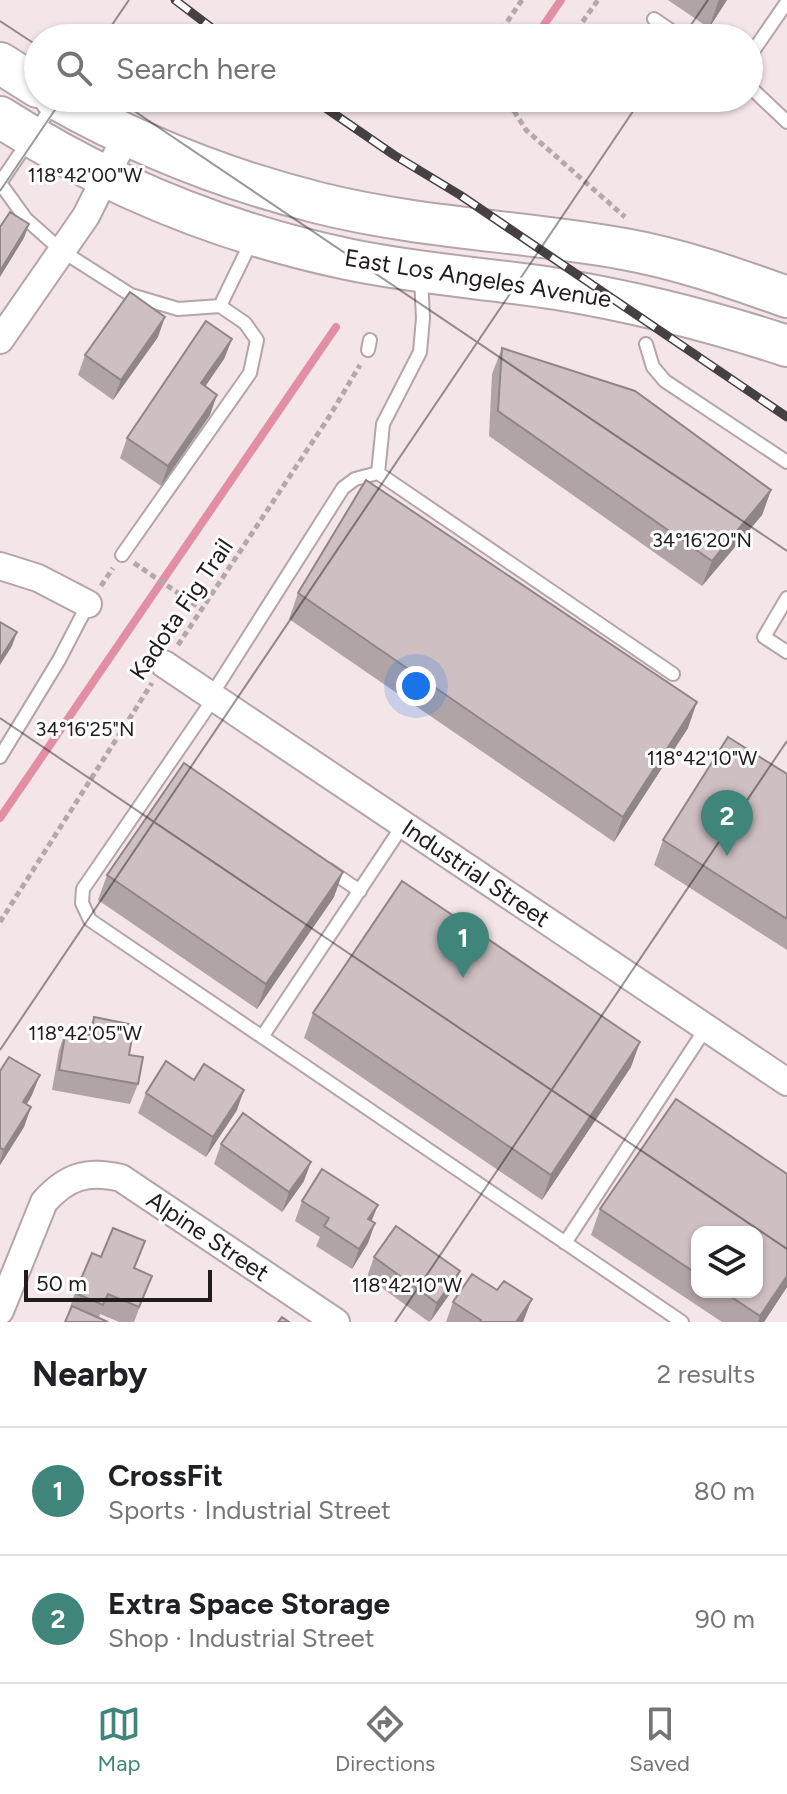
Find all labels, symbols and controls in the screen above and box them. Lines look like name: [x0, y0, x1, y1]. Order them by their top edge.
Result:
search box: [24, 24, 763, 112]
icon: search: [52, 46, 96, 90]
text: Search here: [116, 50, 276, 87]
text: 118°42'00"W: [27, 163, 143, 187]
street label: East Los Angeles Avenue: [343, 243, 613, 313]
text: 34°16'20"N: [652, 528, 752, 552]
street label: Kadota Fig Trail: [123, 533, 239, 685]
your location: [396, 666, 436, 706]
text: 34°16'25"N: [36, 717, 134, 741]
text: 118°42'10"W: [647, 746, 757, 770]
pin: 2: [701, 790, 753, 856]
street label: Industrial Street: [397, 813, 555, 933]
pin: 1: [437, 912, 489, 978]
text: 118°42'05"W: [28, 1021, 142, 1045]
street label: Alpine Street: [141, 1185, 275, 1287]
map controls: [691, 1226, 763, 1298]
button: layers: [691, 1226, 763, 1298]
scale bar: [24, 1266, 212, 1302]
text: 50 m: [36, 1270, 87, 1297]
text: 118°42'10"W: [352, 1273, 462, 1297]
text: Nearby: [32, 1354, 147, 1395]
text: 2 results: [657, 1358, 755, 1390]
text: CrossFit: [108, 1457, 223, 1494]
text: 1: [53, 1475, 63, 1507]
text: 80 m: [694, 1475, 755, 1507]
text: Sports · Industrial Street: [108, 1494, 391, 1526]
text: Extra Space Storage: [108, 1585, 390, 1622]
text: 2: [50, 1603, 66, 1635]
text: 90 m: [695, 1603, 755, 1635]
text: Shop · Industrial Street: [108, 1622, 375, 1654]
tab: Map: [97, 1702, 141, 1777]
tab: Directions: [335, 1702, 435, 1777]
tab: Saved: [629, 1702, 690, 1777]

